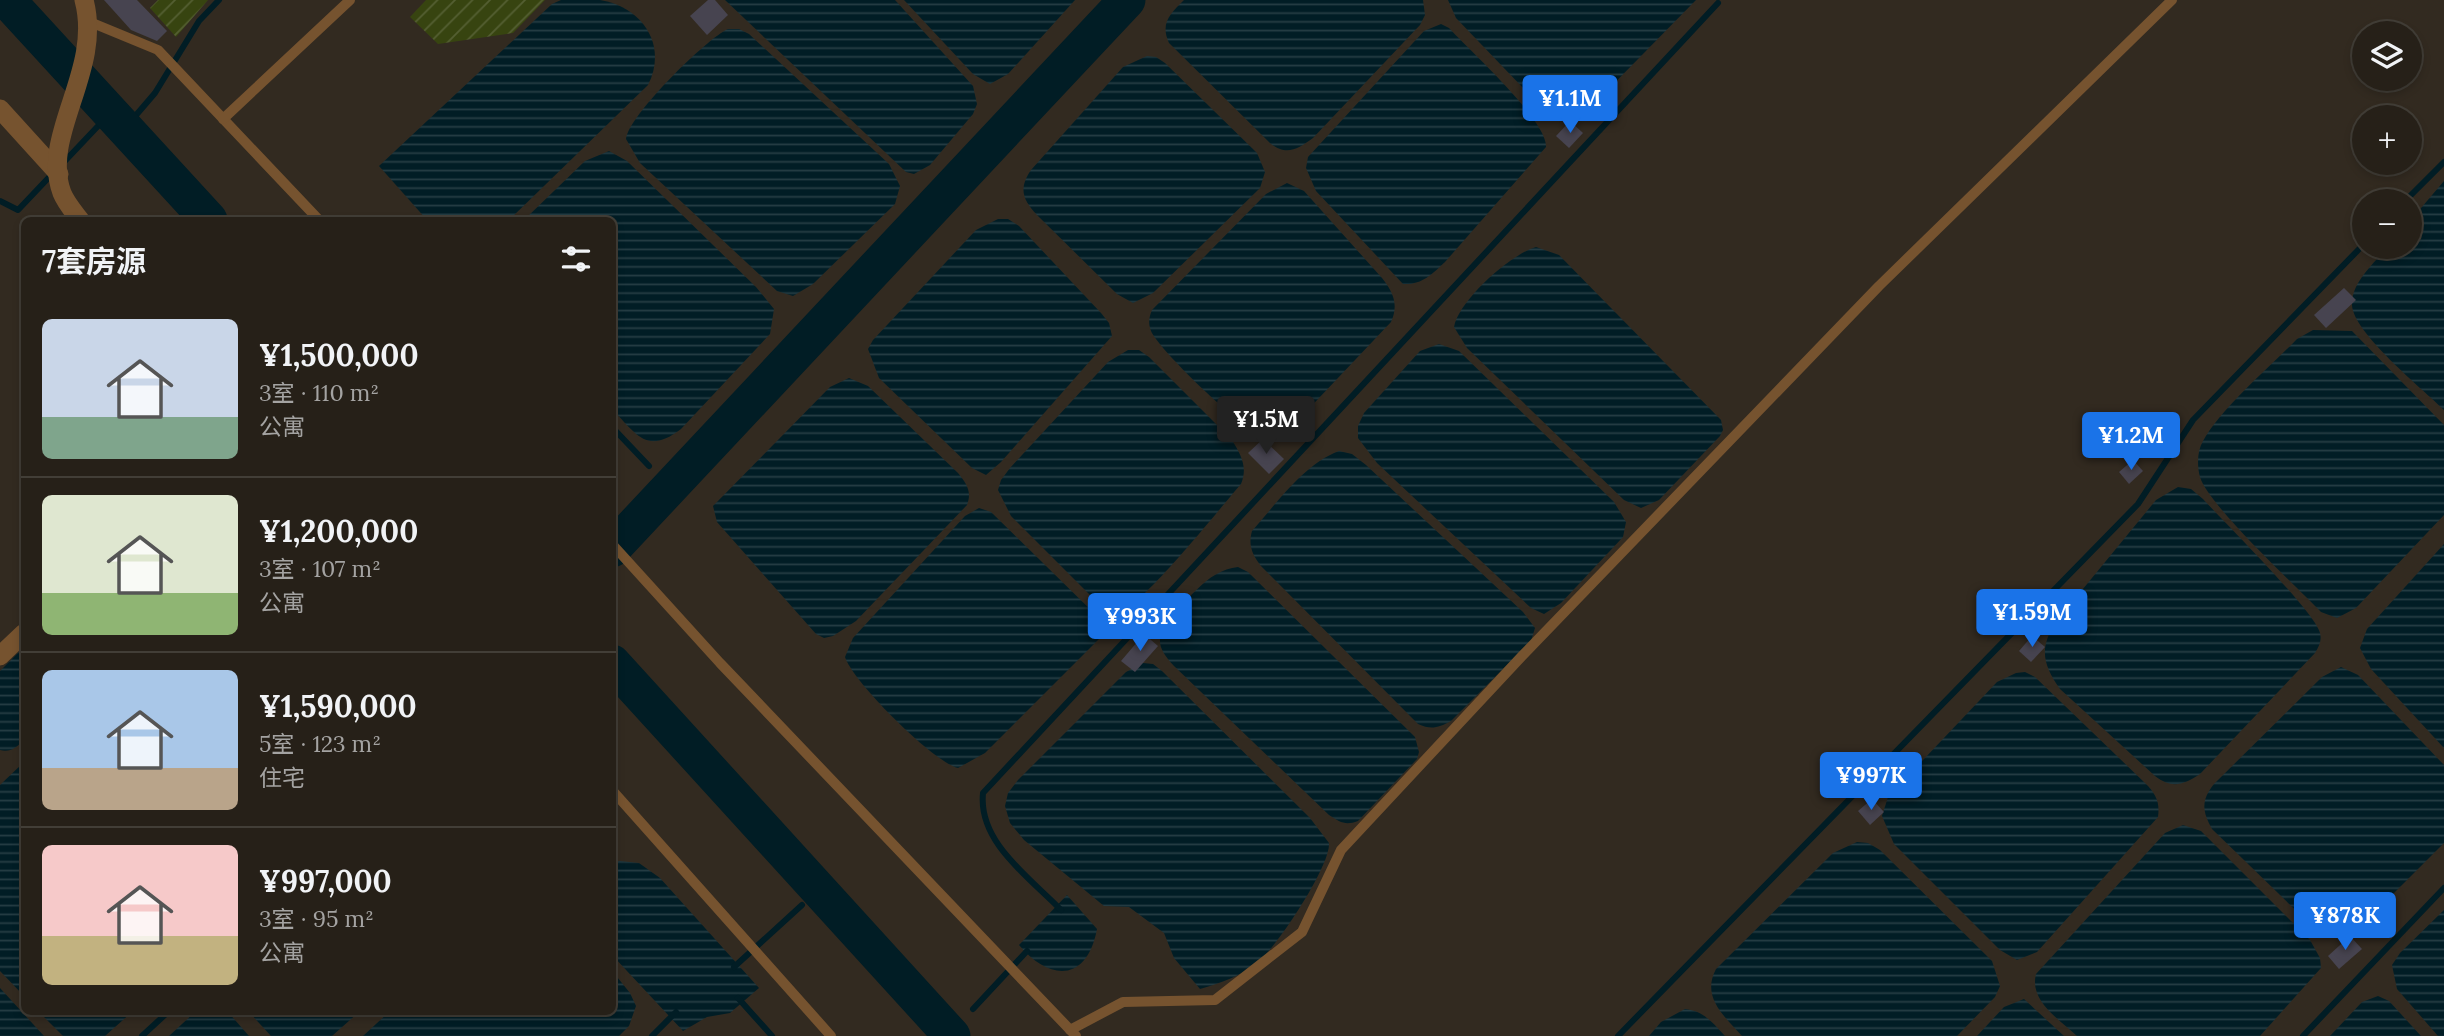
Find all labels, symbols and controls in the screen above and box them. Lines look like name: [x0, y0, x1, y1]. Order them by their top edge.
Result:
map controls: [2352, 21, 2422, 259]
button: layers: [2352, 21, 2422, 91]
pin: ¥1.1M: [1521, 76, 1619, 135]
text: ¥1.1M: [1539, 83, 1602, 112]
button: +: [2352, 105, 2422, 175]
button: −: [2352, 189, 2422, 259]
icon: filters: [557, 240, 595, 278]
text: 7套房源: [42, 242, 146, 280]
text: ¥1,500,000: [259, 336, 418, 374]
icon: home: [98, 347, 182, 431]
text: 3室 · 110 m²: [259, 378, 379, 407]
pin: ¥1.5M: [1217, 396, 1315, 456]
text: ¥1.5M: [1233, 404, 1299, 433]
text: 公寓: [259, 412, 305, 441]
pin: ¥1.2M: [2082, 412, 2180, 472]
text: ¥1.2M: [2098, 420, 2164, 449]
text: ¥1,200,000: [259, 512, 418, 550]
icon: home: [98, 523, 182, 607]
text: 3室 · 107 m²: [259, 554, 381, 583]
text: 公寓: [259, 588, 305, 617]
pin: ¥1.59M: [1975, 590, 2089, 649]
pin: ¥993K: [1091, 594, 1189, 653]
text: ¥1.59M: [1992, 597, 2072, 626]
text: ¥993K: [1104, 601, 1176, 630]
text: ¥1,590,000: [259, 687, 417, 725]
icon: home: [98, 698, 182, 782]
text: 5室 · 123 m²: [259, 729, 381, 758]
pin: ¥997K: [1822, 752, 1920, 812]
text: ¥997K: [1836, 760, 1906, 789]
text: 住宅: [259, 763, 305, 792]
text: ¥997,000: [259, 862, 392, 900]
icon: home: [98, 873, 182, 957]
pin: ¥878K: [2296, 892, 2394, 952]
text: ¥878K: [2310, 900, 2380, 929]
text: 3室 · 95 m²: [259, 904, 374, 933]
text: 公寓: [259, 938, 305, 967]

